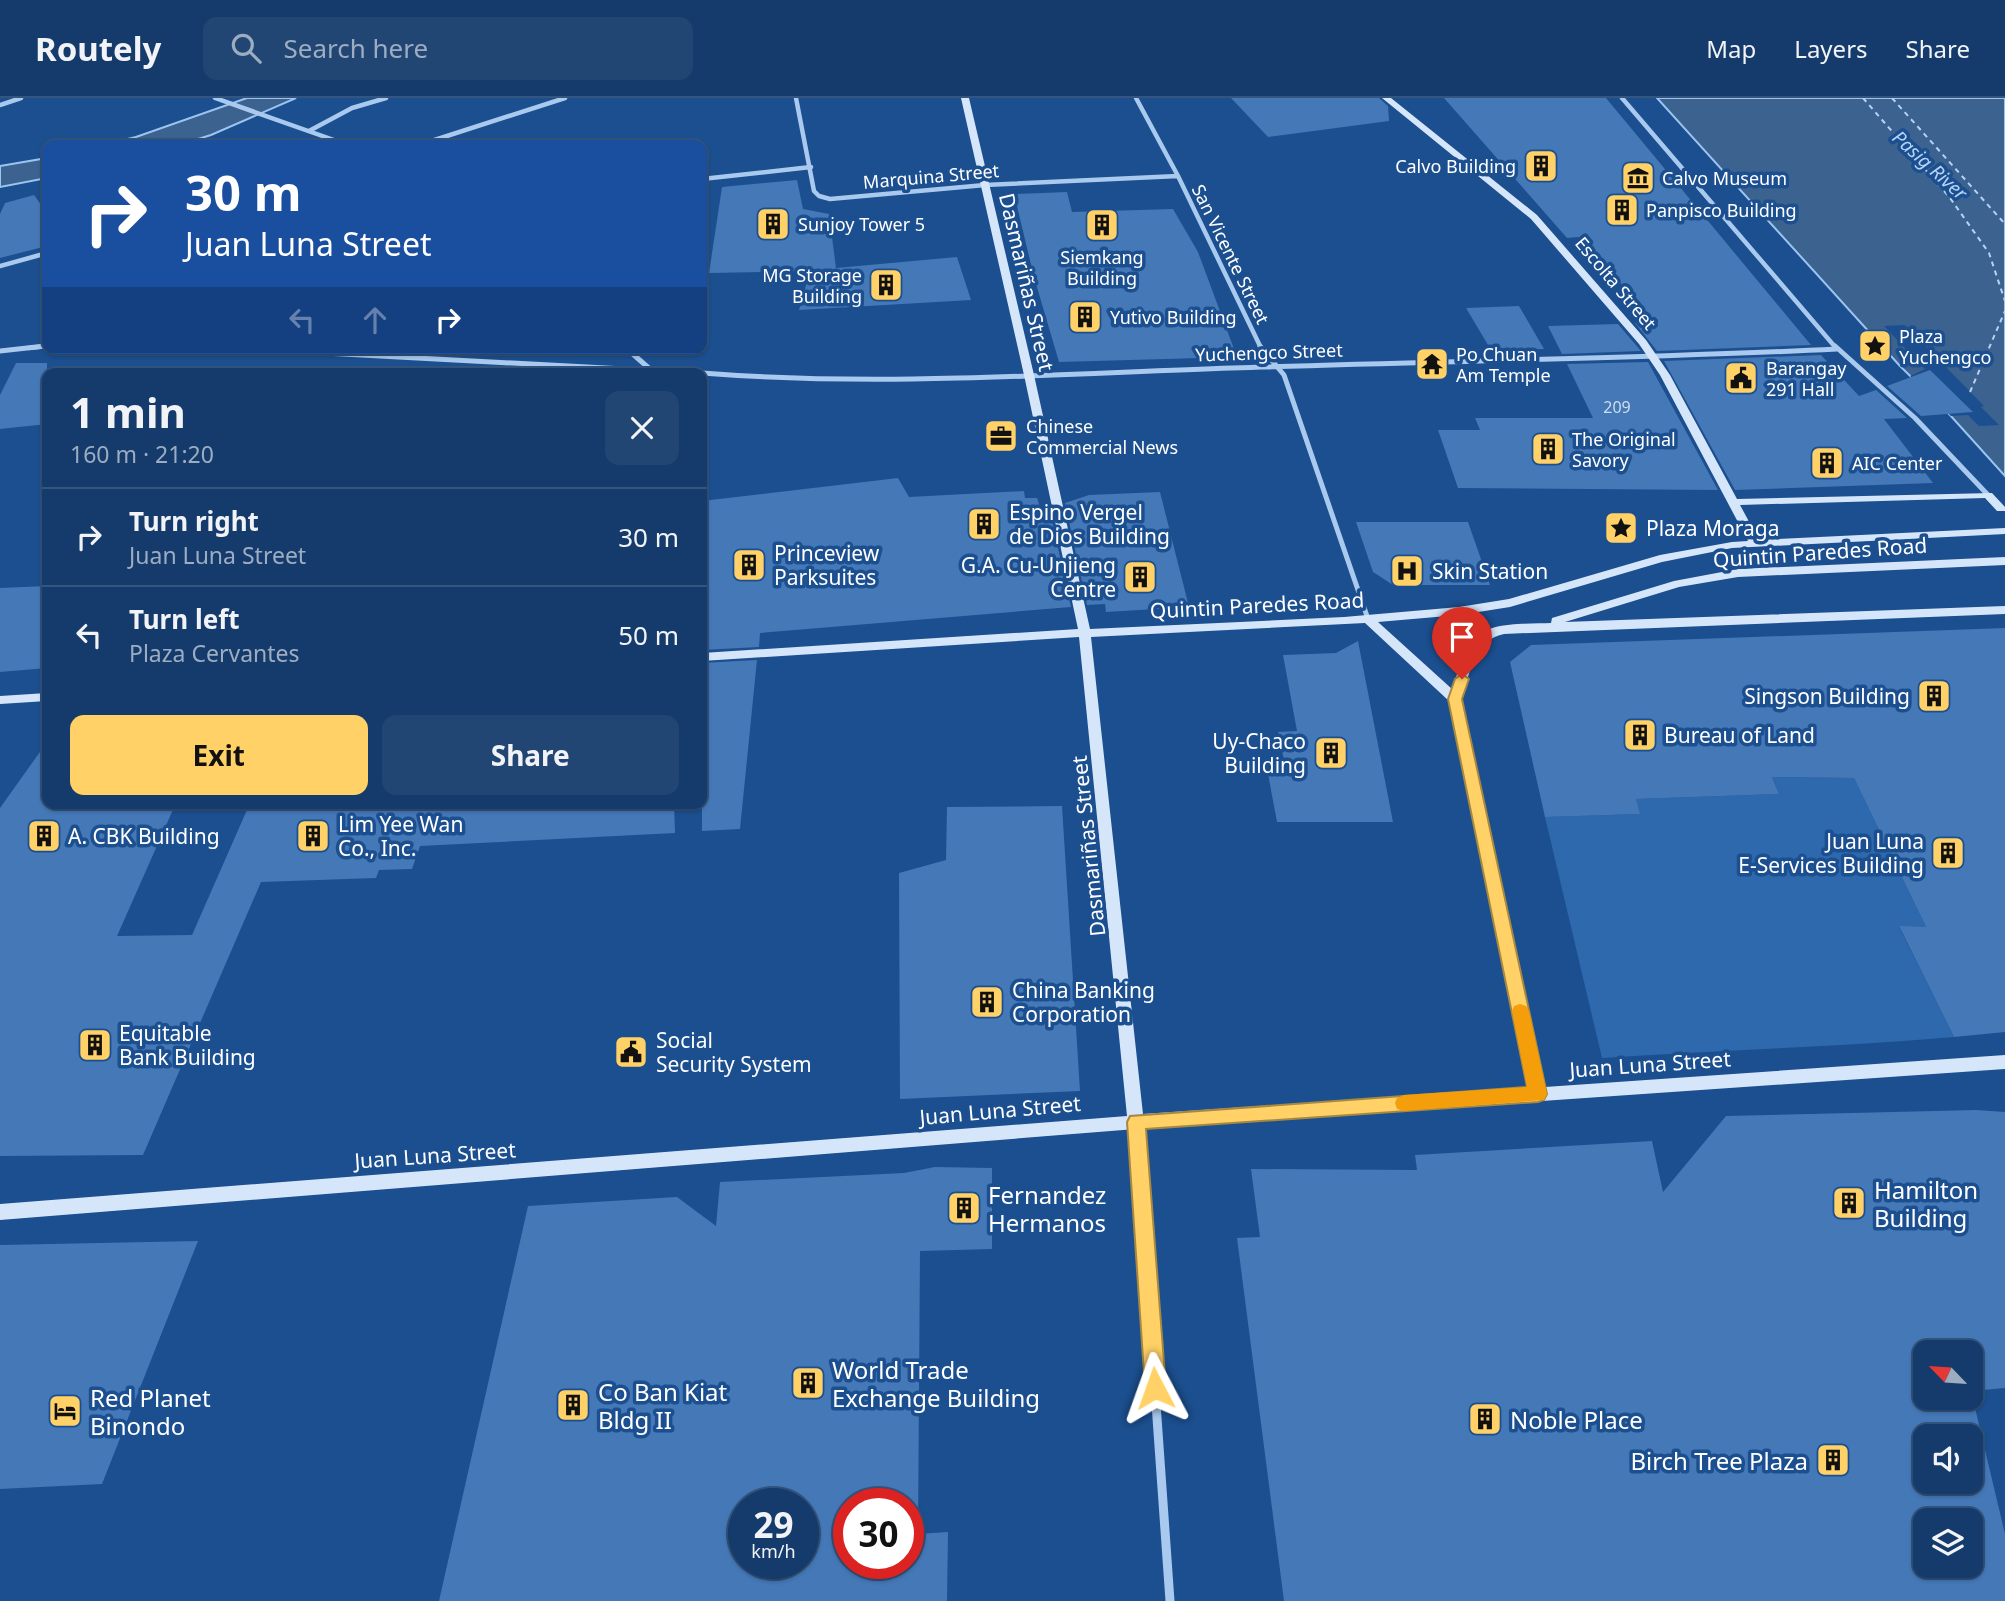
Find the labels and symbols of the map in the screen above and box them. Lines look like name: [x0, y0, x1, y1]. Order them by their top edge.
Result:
water label: Pasig River: [1887, 124, 1974, 207]
building icon: Calvo Building: [1522, 147, 1560, 185]
place label: Calvo Building: [1395, 154, 1516, 178]
street label: Marquina Street: [862, 158, 1001, 194]
museum icon: Calvo Museum: [1619, 159, 1657, 197]
place label: Calvo Museum: [1662, 166, 1787, 190]
street label: San Vicente Street: [1187, 180, 1275, 328]
street label: Dasmariñas Street: [993, 190, 1061, 374]
building icon: Panpisco Building: [1603, 191, 1641, 229]
place label: Panpisco Building: [1646, 198, 1797, 222]
building icon: Sunjoy Tower 5: [754, 205, 792, 243]
building icon: Siemkang Building: [1083, 206, 1121, 244]
place label: Sunjoy Tower 5: [798, 212, 925, 236]
street label: Escolta Street: [1570, 231, 1662, 335]
place label: Siemkang Building: [1060, 245, 1144, 290]
place label: MG Storage Building: [762, 263, 862, 308]
building icon: MG Storage Building: [867, 266, 905, 304]
building icon: Yutivo Building: [1066, 298, 1104, 336]
place label: Yutivo Building: [1110, 305, 1237, 329]
place label: Plaza Yuchengco: [1899, 324, 1991, 369]
place icon: Plaza Yuchengco: [1856, 327, 1894, 365]
street label: Yuchengco Street: [1195, 337, 1344, 367]
place label: Po Chuan Am Temple: [1456, 342, 1551, 387]
temple icon: Po Chuan Am Temple: [1413, 345, 1451, 383]
place label: Barangay 291 Hall: [1766, 356, 1847, 401]
public building icon: Barangay 291 Hall: [1722, 359, 1760, 397]
house number: 209: [1603, 396, 1631, 418]
place label: Chinese Commercial News: [1026, 414, 1178, 459]
office icon: Chinese Commercial News: [982, 417, 1020, 455]
place label: The Original Savory: [1572, 427, 1676, 472]
building icon: The Original Savory: [1529, 430, 1567, 468]
building icon: AIC Center: [1808, 444, 1846, 482]
place label: AIC Center: [1852, 451, 1943, 475]
place label: Espino Vergel de Dios Building: [1009, 498, 1170, 550]
building icon: Espino Vergel de Dios Building: [965, 505, 1003, 543]
place icon: Plaza Moraga: [1602, 509, 1640, 547]
place label: Plaza Moraga: [1646, 514, 1780, 542]
street label: Quintin Paredes Road: [1712, 531, 1928, 573]
place label: Princeview Parksuites: [774, 539, 880, 591]
building icon: Princeview Parksuites: [730, 546, 768, 584]
place label: G.A. Cu-Unjieng Centre: [961, 551, 1116, 603]
hospital icon: Skin Station: [1388, 552, 1426, 590]
place label: Skin Station: [1432, 557, 1548, 585]
building icon: G.A. Cu-Unjieng Centre: [1121, 558, 1159, 596]
street label: Quintin Paredes Road: [1149, 585, 1365, 625]
pin: [1432, 607, 1492, 679]
building icon: Singson Building: [1915, 677, 1953, 715]
place label: Singson Building: [1744, 682, 1910, 710]
building icon: Bureau of Land: [1621, 716, 1659, 754]
place label: Bureau of Land: [1664, 721, 1815, 749]
place label: Uy-Chaco Building: [1212, 727, 1306, 779]
building icon: Uy-Chaco Building: [1312, 734, 1350, 772]
street label: Dasmariñas Street: [1065, 754, 1111, 938]
place label: Lim Yee Wan Co., Inc.: [338, 810, 463, 862]
building icon: A. CBK Building: [25, 817, 63, 855]
building icon: Lim Yee Wan Co., Inc.: [294, 817, 332, 855]
place label: A. CBK Building: [68, 822, 220, 850]
place label: Juan Luna E-Services Building: [1738, 827, 1924, 879]
building icon: Juan Luna E-Services Building: [1929, 834, 1967, 872]
place label: China Banking Corporation: [1012, 976, 1155, 1028]
building icon: China Banking Corporation: [968, 983, 1006, 1021]
place label: Equitable Bank Building: [119, 1019, 256, 1071]
building icon: Equitable Bank Building: [76, 1026, 114, 1064]
place label: Social Security System: [656, 1026, 812, 1078]
public building icon: Social Security System: [612, 1033, 650, 1071]
street label: Juan Luna Street: [1566, 1044, 1732, 1084]
street label: Juan Luna Street: [916, 1089, 1082, 1131]
street label: Juan Luna Street: [351, 1135, 517, 1175]
place label: Hamilton Building: [1874, 1173, 1978, 1234]
place label: Fernandez Hermanos: [988, 1178, 1106, 1239]
building icon: Hamilton Building: [1830, 1184, 1868, 1222]
building icon: Fernandez Hermanos: [945, 1189, 983, 1227]
north arrow: [1913, 1340, 1983, 1410]
position arrow: [1118, 1351, 1192, 1425]
place label: World Trade Exchange Building: [832, 1353, 1040, 1414]
building icon: World Trade Exchange Building: [789, 1364, 827, 1402]
place label: Co Ban Kiat Bldg II: [598, 1375, 728, 1436]
place label: Red Planet Binondo: [90, 1381, 211, 1442]
building icon: Co Ban Kiat Bldg II: [554, 1386, 592, 1424]
hotel icon: Red Planet Binondo: [46, 1392, 84, 1430]
building icon: Noble Place: [1466, 1400, 1504, 1438]
place label: Noble Place: [1510, 1403, 1643, 1436]
building icon: Birch Tree Plaza: [1814, 1441, 1852, 1479]
place label: Birch Tree Plaza: [1630, 1444, 1808, 1477]
speed limit sign: 30: [833, 1488, 924, 1579]

